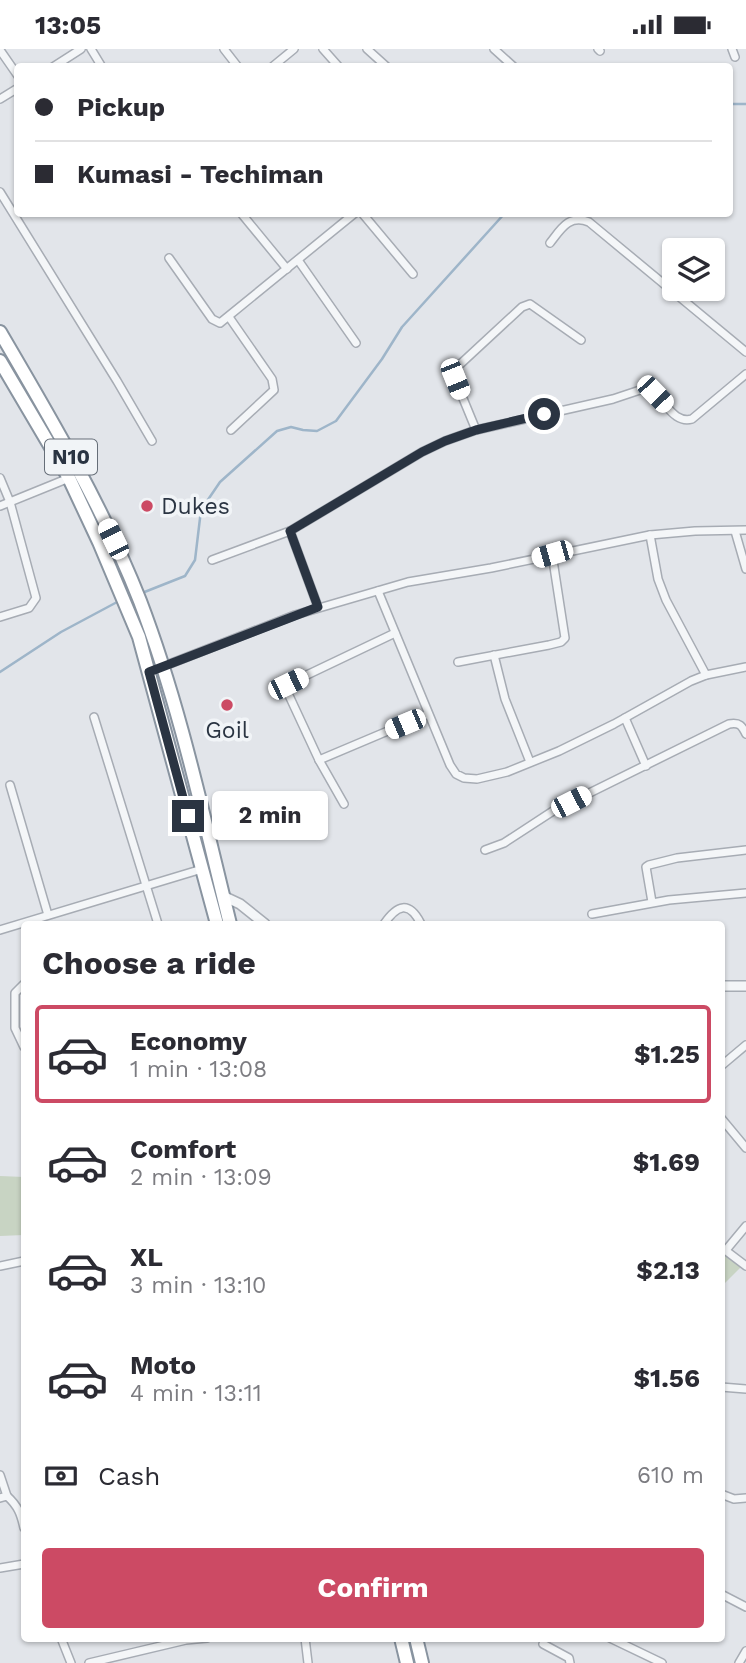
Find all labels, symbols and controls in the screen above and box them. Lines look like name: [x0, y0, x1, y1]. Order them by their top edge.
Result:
text: 13:05: [35, 10, 101, 40]
text: Pickup: [77, 92, 165, 122]
text: Kumasi - Techiman: [77, 159, 324, 189]
map controls: [662, 238, 725, 301]
button: layers: [662, 238, 725, 301]
car: [438, 356, 473, 402]
car: [633, 372, 678, 416]
route start: [528, 398, 560, 430]
road number: N10: [45, 439, 97, 475]
place label: Dukes: [161, 493, 230, 520]
marker: Dukes: [139, 498, 155, 514]
car: [95, 516, 132, 562]
car: [529, 538, 576, 570]
car: [265, 665, 312, 703]
marker: Goil: [219, 697, 235, 713]
car: [382, 706, 429, 742]
place label: Goil: [205, 717, 249, 744]
car: [548, 783, 595, 821]
callout: 2 min: [212, 791, 328, 841]
route end: [172, 800, 204, 832]
text: 2 min: [239, 802, 301, 829]
text: Choose a ride: [42, 944, 256, 982]
icon: car: [46, 1023, 109, 1086]
text: Economy: [130, 1026, 247, 1056]
text: $1.25: [634, 1039, 700, 1069]
text: 1 min · 13:08: [130, 1056, 267, 1083]
icon: car: [46, 1131, 109, 1194]
text: Comfort: [130, 1134, 236, 1164]
text: $1.69: [633, 1147, 700, 1177]
text: 2 min · 13:09: [130, 1164, 272, 1191]
icon: car: [46, 1239, 109, 1302]
text: XL: [130, 1242, 163, 1272]
text: $2.13: [636, 1255, 700, 1285]
text: 3 min · 13:10: [130, 1272, 266, 1299]
icon: car: [46, 1347, 109, 1410]
text: Moto: [130, 1350, 196, 1380]
text: $1.56: [633, 1363, 700, 1393]
text: 4 min · 13:11: [130, 1380, 262, 1407]
icon: cash: [42, 1457, 80, 1495]
text: Cash: [98, 1461, 160, 1491]
text: 610 m: [637, 1462, 704, 1489]
button: Confirm: [42, 1548, 704, 1628]

